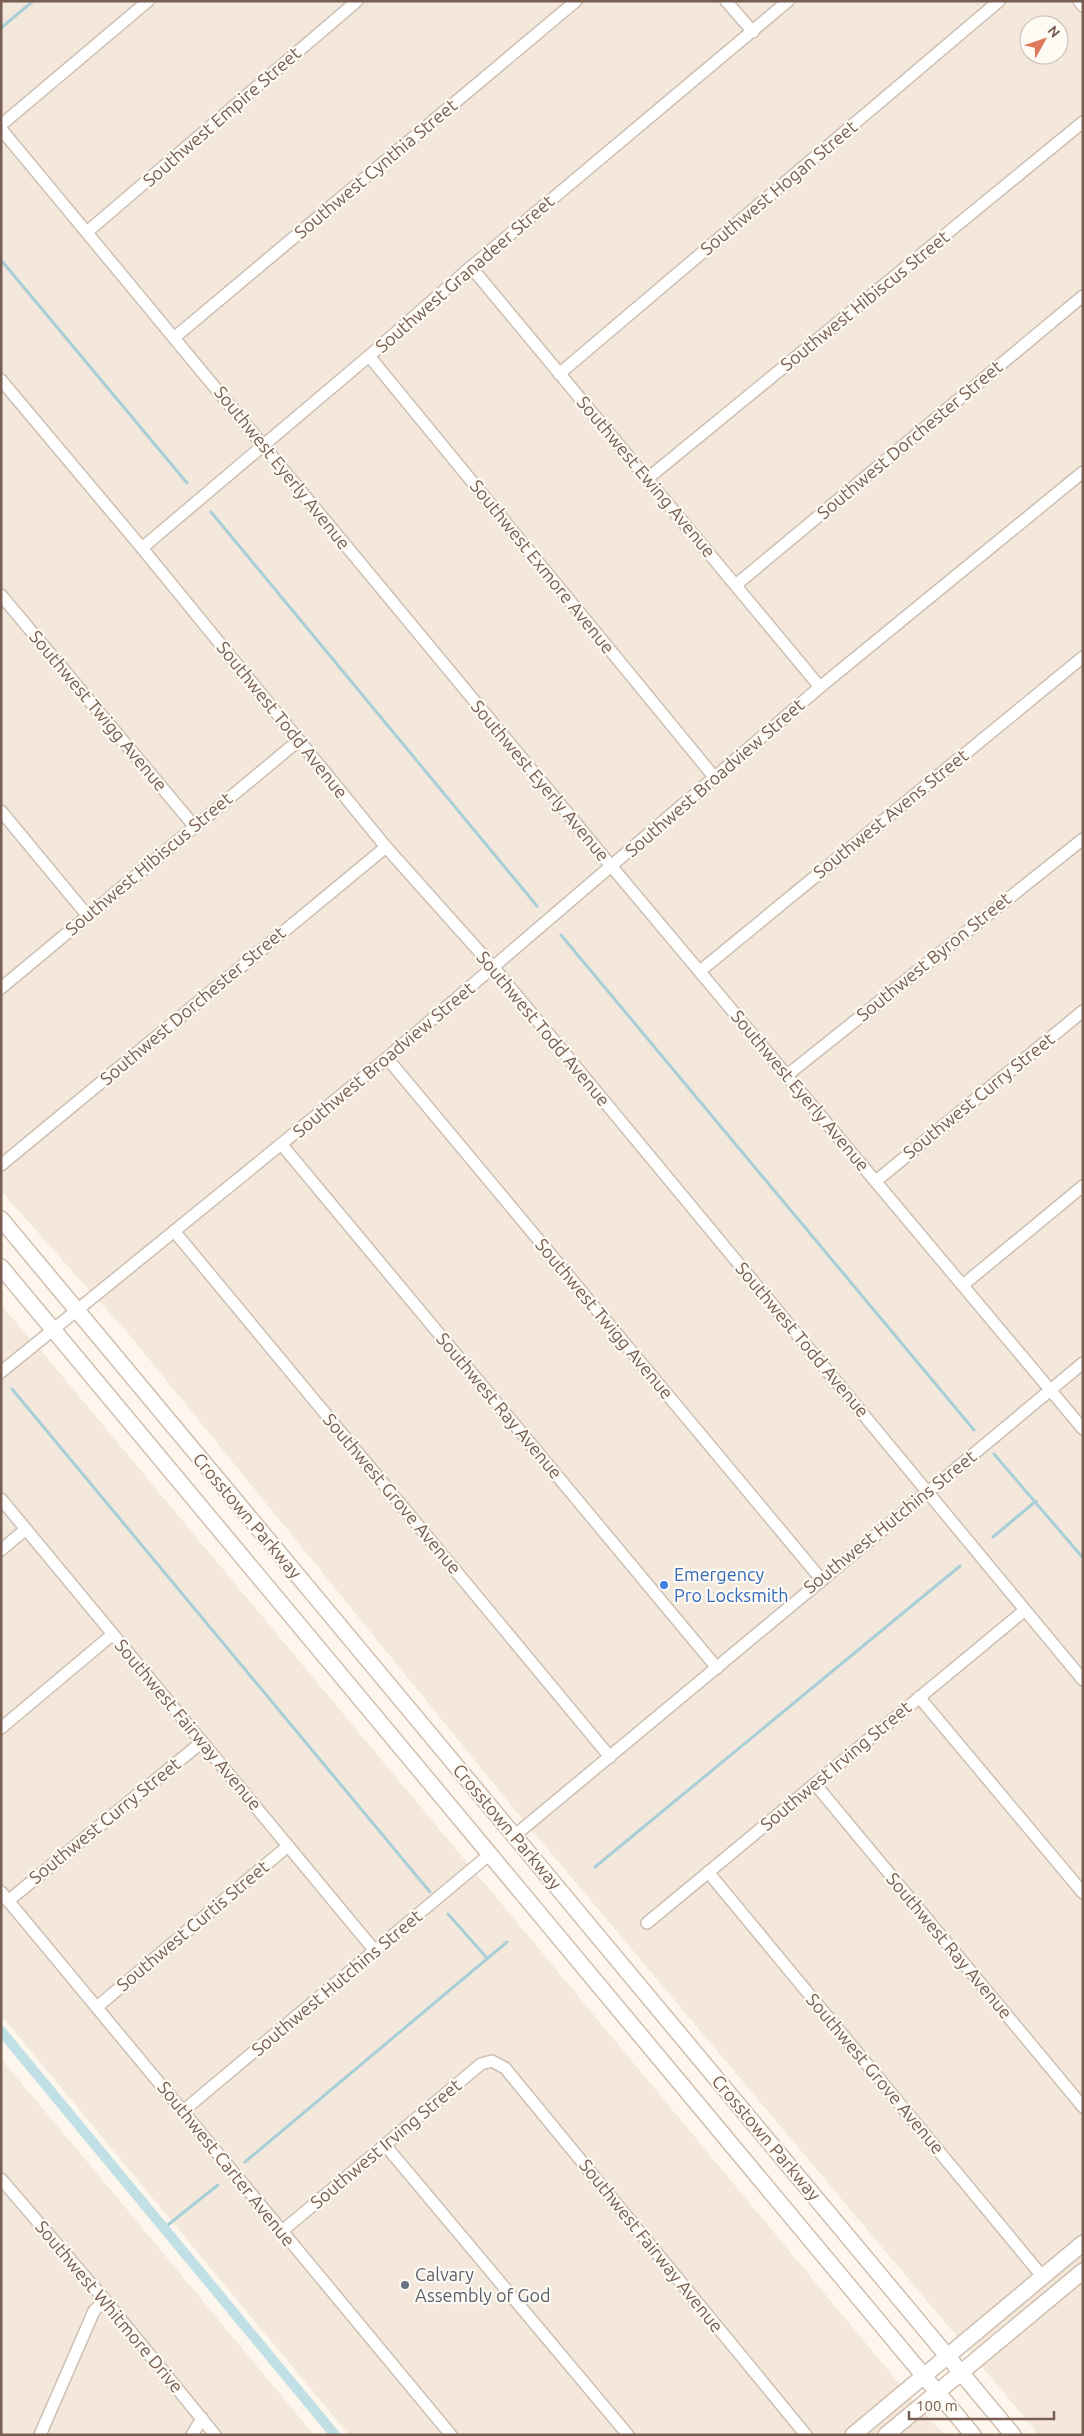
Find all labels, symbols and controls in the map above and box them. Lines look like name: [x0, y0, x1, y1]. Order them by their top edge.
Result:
north arrow: [1019, 15, 1069, 65]
text: N: [1044, 22, 1063, 41]
street label: Southwest Empire Street: [139, 42, 304, 190]
street label: Southwest Cynthia Street: [290, 94, 461, 242]
street label: Southwest Hogan Street: [696, 116, 861, 258]
street label: Southwest Granadeer Street: [371, 190, 558, 356]
street label: Southwest Hibiscus Street: [776, 226, 953, 374]
street label: Southwest Dorchester Street: [813, 356, 1006, 522]
street label: Southwest Eyerly Avenue: [211, 382, 355, 553]
street label: Southwest Ewing Avenue: [574, 392, 720, 561]
street label: Southwest Exmore Avenue: [467, 476, 619, 657]
street label: Southwest Twigg Avenue: [26, 626, 172, 795]
street label: Southwest Todd Avenue: [213, 637, 352, 802]
street label: Southwest Broadview Street: [621, 694, 808, 860]
street label: Southwest Eyerly Avenue: [468, 696, 614, 865]
street label: Southwest Avens Street: [809, 745, 972, 882]
street label: Southwest Hibiscus Street: [61, 788, 236, 939]
street label: Southwest Byron Street: [852, 888, 1014, 1025]
street label: Southwest Dorchester Street: [96, 922, 289, 1088]
street label: Southwest Todd Avenue: [473, 947, 614, 1110]
street label: Southwest Broadview Street: [289, 978, 478, 1141]
street label: Southwest Eyerly Avenue: [728, 1006, 874, 1175]
street label: Southwest Curry Street: [899, 1028, 1058, 1162]
street label: Southwest Twigg Avenue: [532, 1234, 678, 1403]
street label: Southwest Todd Avenue: [732, 1258, 873, 1421]
street label: Southwest Ray Avenue: [433, 1328, 567, 1482]
street label: Southwest Grove Avenue: [320, 1409, 466, 1578]
street label: Southwest Hutchins Street: [799, 1446, 980, 1597]
street label: Crosstown Parkway: [189, 1449, 306, 1582]
place label: Emergency Pro Locksmith: [674, 1564, 788, 1605]
marker: Emergency Pro Locksmith: [658, 1579, 670, 1591]
street label: Southwest Fairway Avenue: [111, 1635, 266, 1814]
street label: Southwest Irving Street: [756, 1696, 915, 1834]
street label: Southwest Curry Street: [25, 1753, 184, 1887]
street label: Crosstown Parkway: [449, 1760, 566, 1893]
street label: Southwest Curtis Street: [112, 1856, 272, 1995]
street label: Southwest Ray Avenue: [883, 1868, 1017, 2022]
street label: Southwest Hutchins Street: [247, 1905, 425, 2059]
street label: Southwest Grove Avenue: [803, 1989, 949, 2158]
street label: Crosstown Parkway: [708, 2071, 825, 2204]
street label: Southwest Irving Street: [306, 2074, 465, 2212]
street label: Southwest Carter Avenue: [154, 2077, 299, 2250]
street label: Southwest Fairway Avenue: [576, 2155, 728, 2336]
street label: Southwest Whitmore Drive: [32, 2216, 188, 2396]
place label: Calvary Assembly of God: [415, 2264, 551, 2305]
marker: Calvary Assembly of God: [399, 2279, 411, 2291]
scale bar: [909, 2388, 1054, 2420]
text: 100 m: [916, 2397, 958, 2414]

